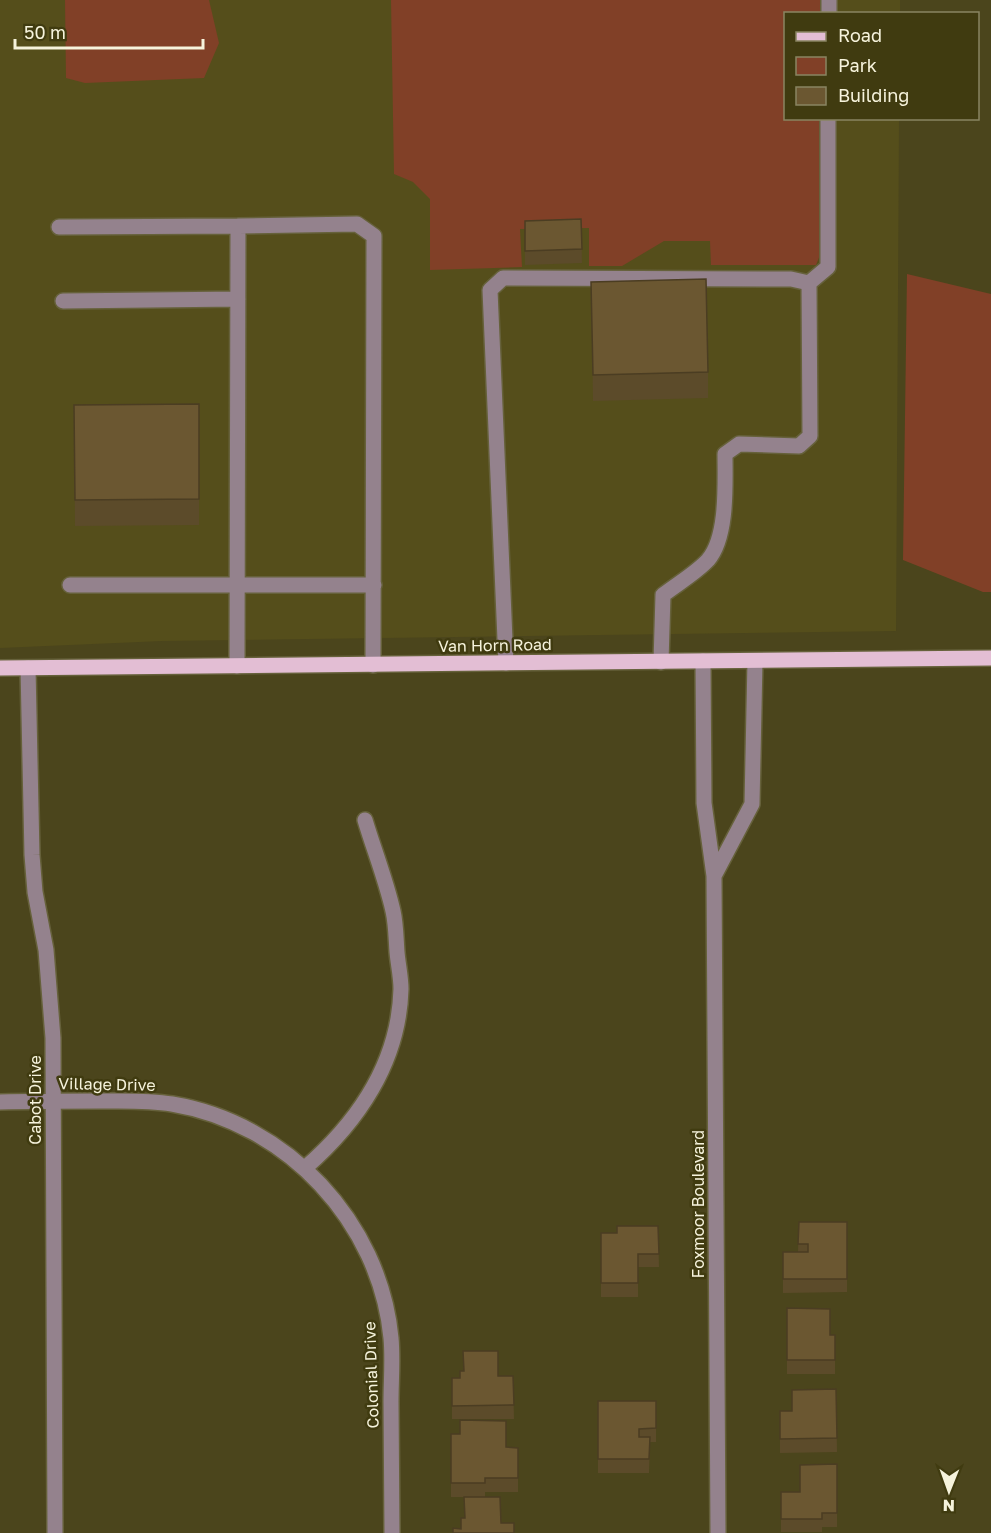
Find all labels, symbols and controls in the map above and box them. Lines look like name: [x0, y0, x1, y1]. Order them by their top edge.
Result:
scale bar: [15, 12, 202, 50]
legend: [784, 12, 979, 120]
text: 50 m: [24, 21, 66, 43]
text: Road: [838, 24, 882, 46]
text: Park: [838, 54, 877, 76]
text: Building: [838, 84, 909, 106]
street label: Van Horn Road: [438, 634, 552, 656]
street label: Cabot Drive: [25, 1055, 45, 1145]
street label: Village Drive: [58, 1073, 156, 1095]
street label: Foxmoor Boulevard: [688, 1130, 708, 1278]
street label: Colonial Drive: [359, 1321, 383, 1429]
north arrow: [919, 1461, 979, 1521]
text: N: [942, 1496, 955, 1516]

